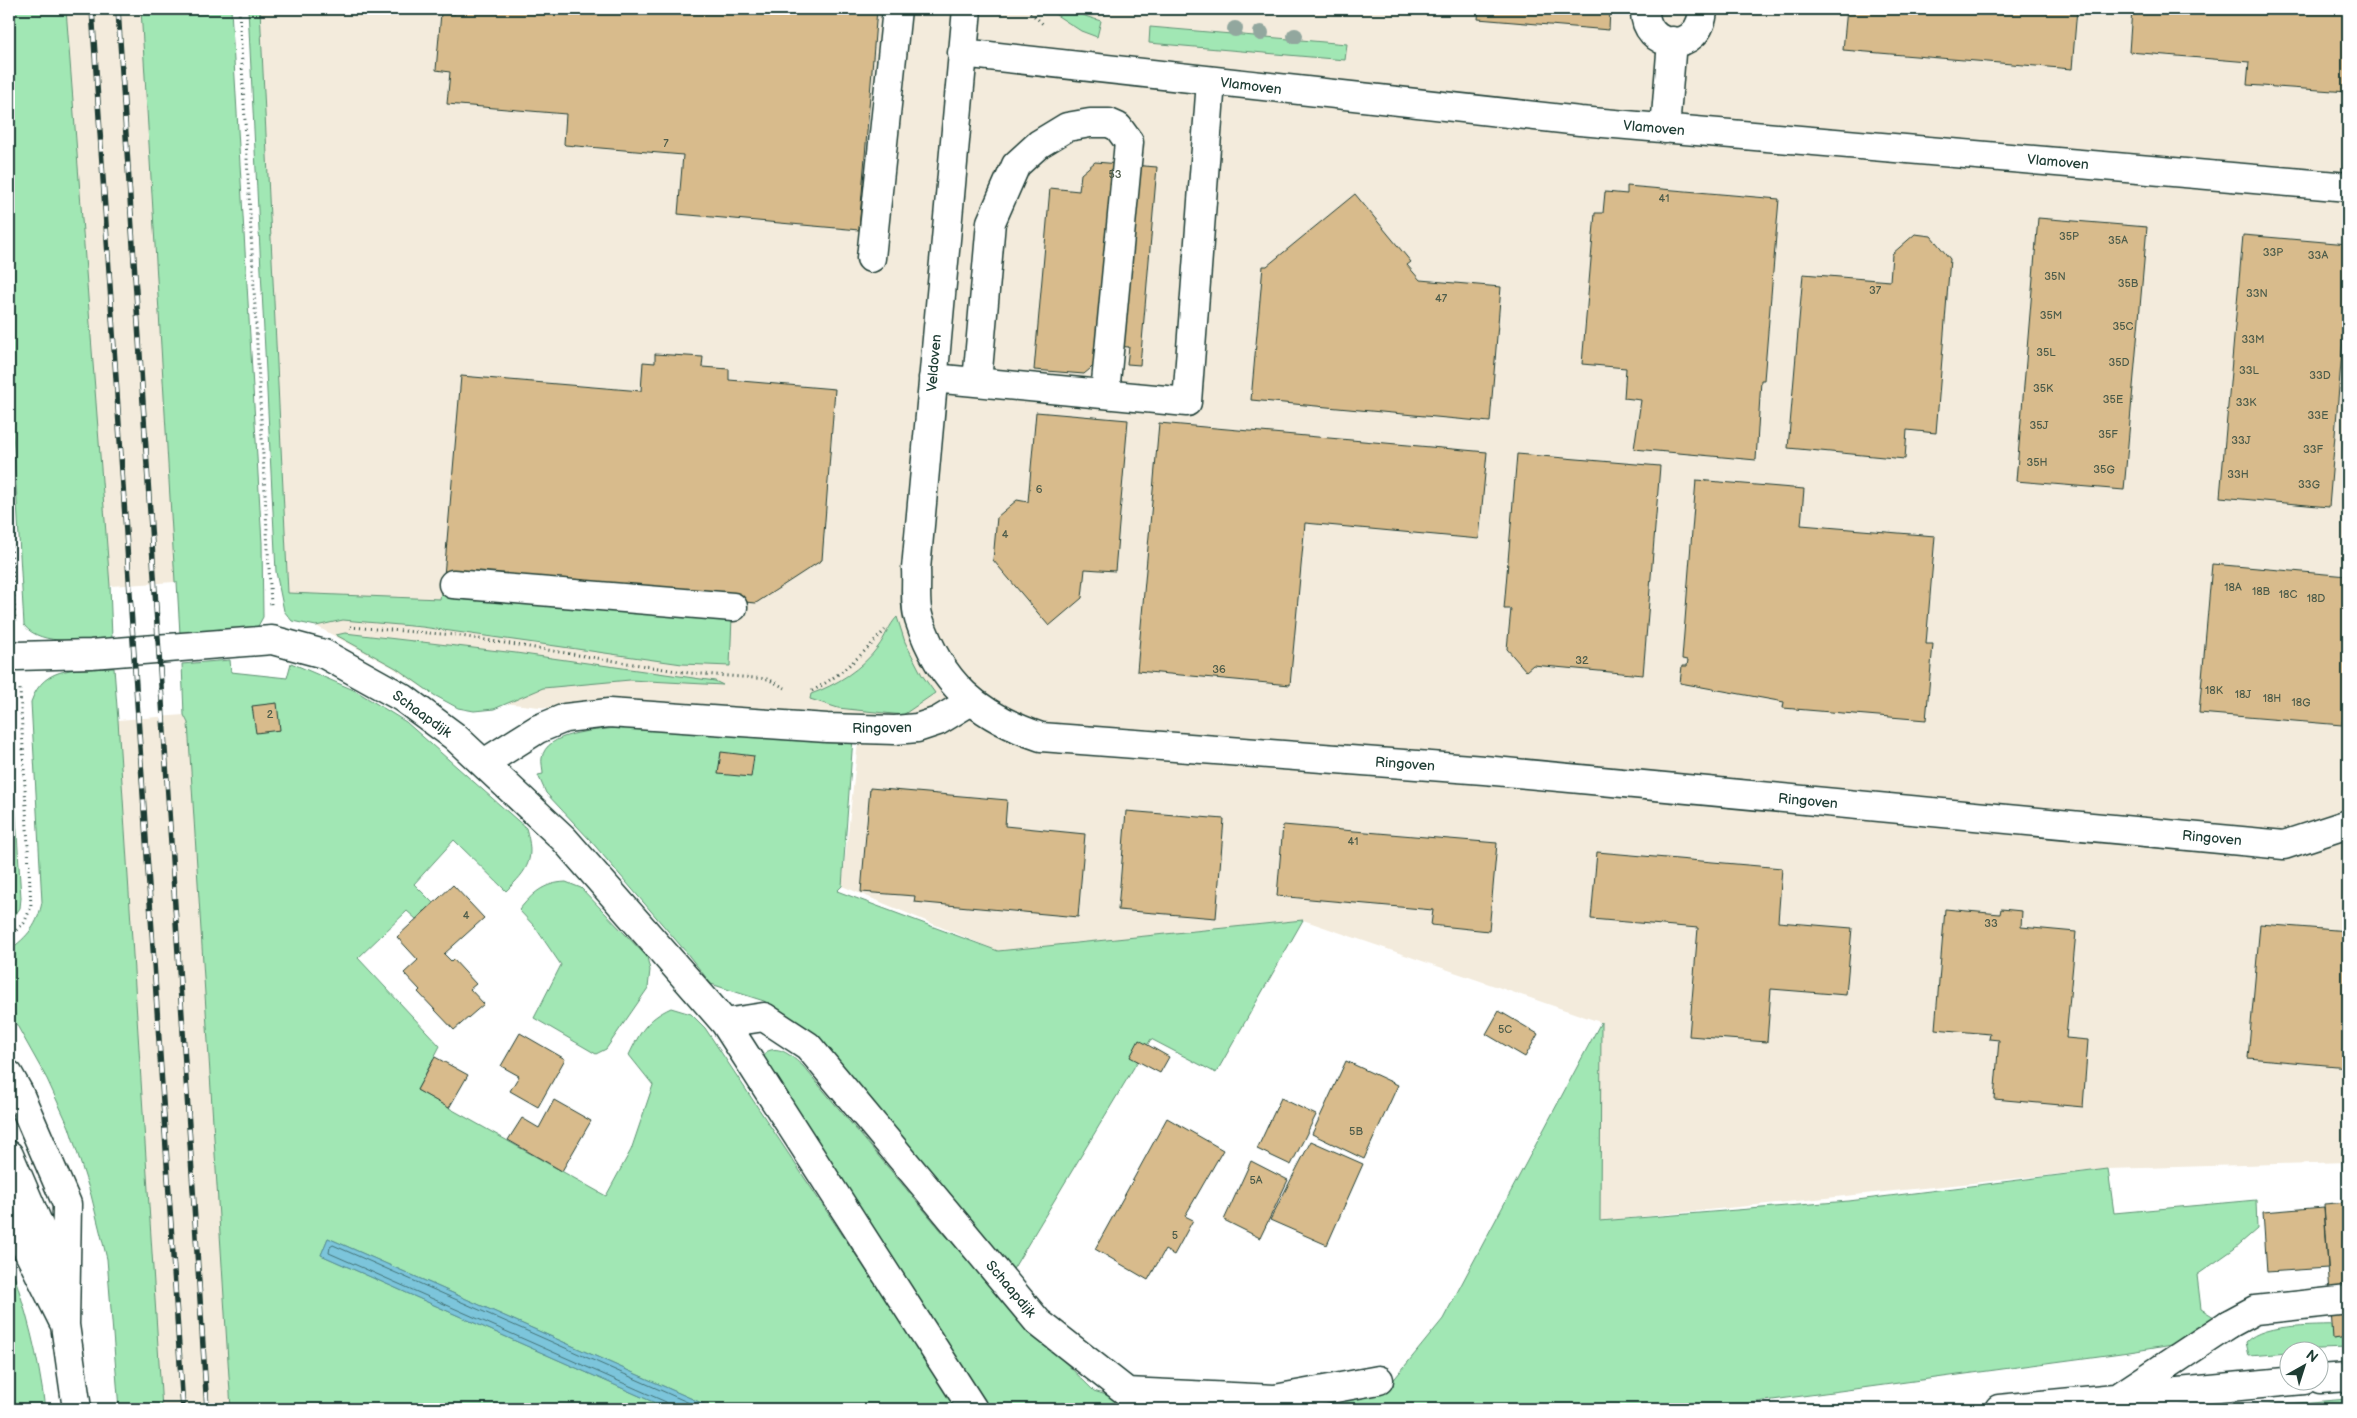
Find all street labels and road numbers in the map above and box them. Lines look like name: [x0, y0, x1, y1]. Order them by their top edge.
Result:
street label: Vlamoven: [1219, 74, 1283, 98]
street label: Vlamoven: [1622, 117, 1686, 139]
street label: Vlamoven: [2026, 151, 2090, 173]
street label: Veldoven: [923, 333, 945, 392]
street label: Schaapdijk: [389, 687, 455, 741]
street label: Ringoven: [852, 719, 912, 737]
street label: Ringoven: [1375, 753, 1436, 775]
street label: Ringoven: [1777, 790, 1839, 812]
street label: Ringoven: [2181, 827, 2243, 849]
street label: Schaapdijk: [982, 1257, 1040, 1321]

